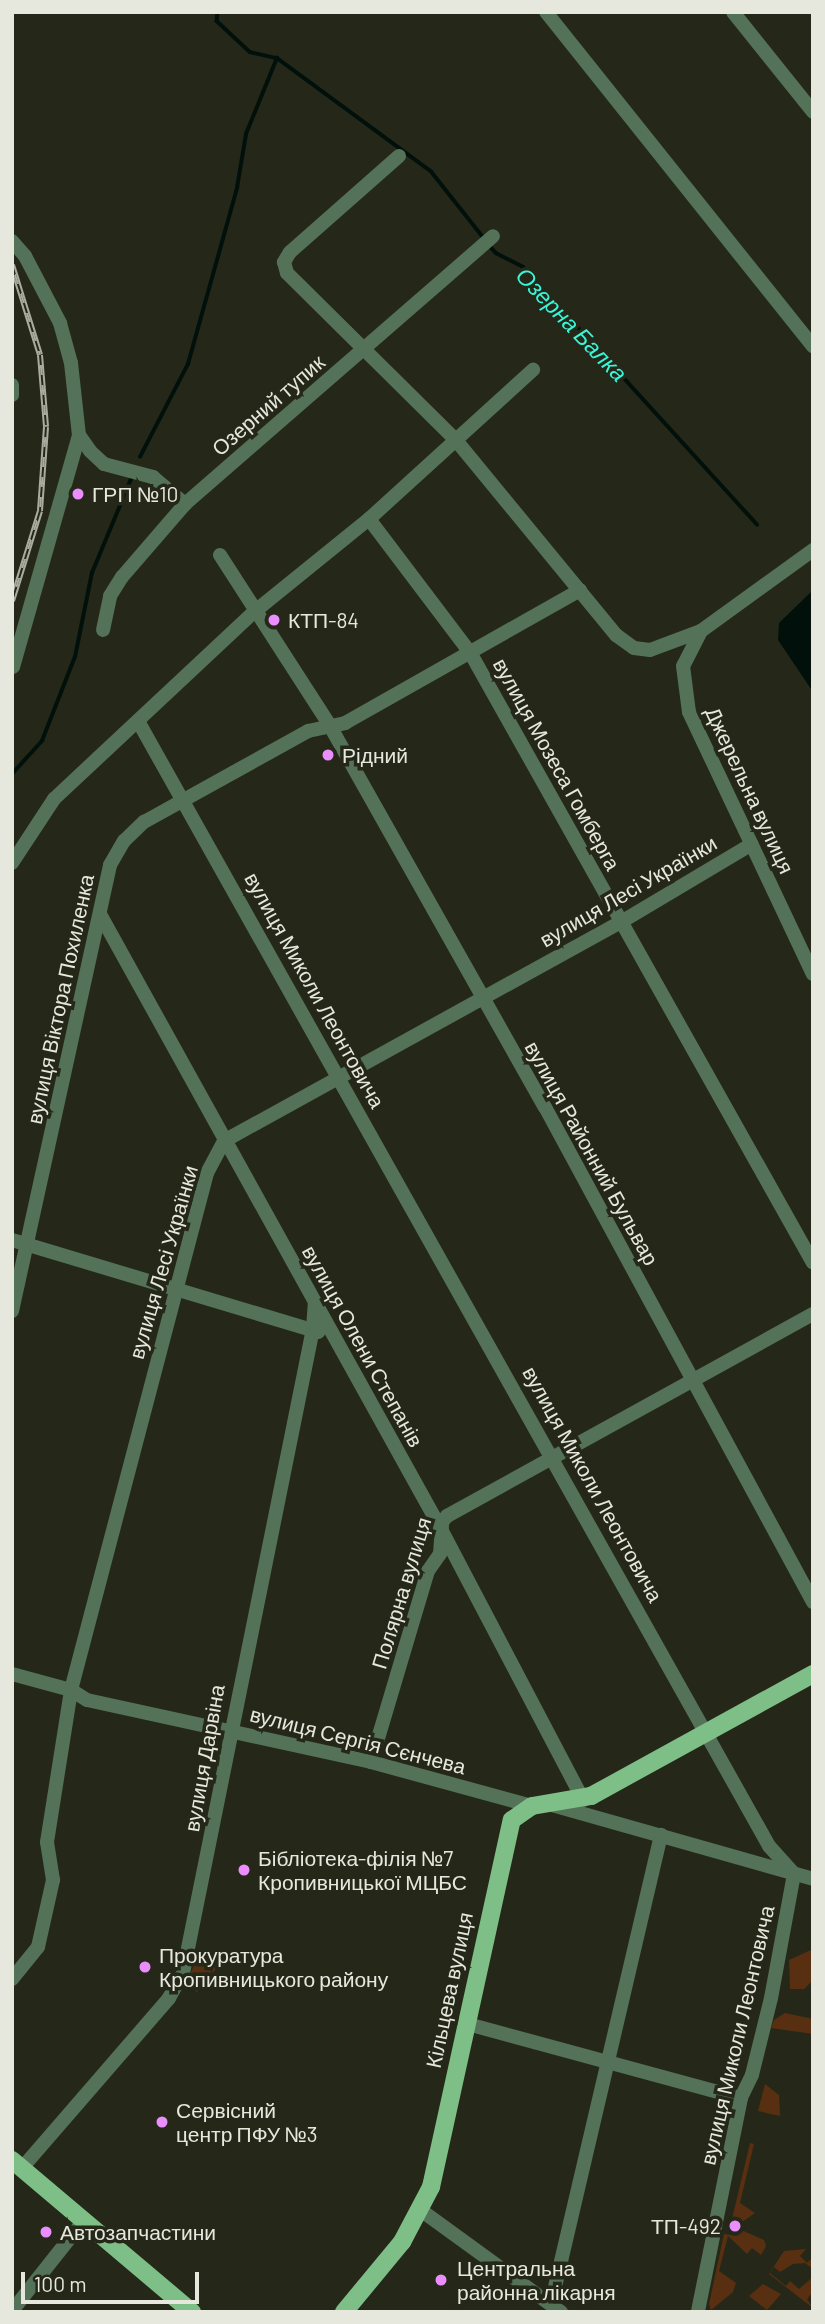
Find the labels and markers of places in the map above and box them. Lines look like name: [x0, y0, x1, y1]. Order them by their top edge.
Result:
place label: ГРП №10: [92, 481, 178, 507]
marker: ГРП №10: [70, 486, 86, 502]
place label: КТП-84: [288, 607, 359, 633]
marker: КТП-84: [266, 612, 282, 628]
place label: Рідний: [342, 742, 408, 768]
marker: Рідний: [320, 747, 336, 763]
place label: Бібліотека-філія №7 Кропивницької МЦБС: [258, 1845, 467, 1895]
marker: Бібліотека-філія №7 Кропивницької МЦБС: [236, 1862, 252, 1878]
place label: Прокуратура Кропивницького району: [159, 1942, 388, 1992]
marker: Прокуратура Кропивницького району: [137, 1959, 153, 1975]
place label: Сервісний центр ПФУ №3: [176, 2097, 318, 2147]
marker: Сервісний центр ПФУ №3: [154, 2114, 170, 2130]
place label: ТП-492: [651, 2213, 721, 2239]
marker: ТП-492: [727, 2218, 743, 2234]
place label: Автозапчастини: [60, 2219, 216, 2245]
marker: Автозапчастини: [38, 2224, 54, 2240]
place label: Центральна районна лікарня: [457, 2255, 616, 2305]
marker: Центральна районна лікарня: [431, 2270, 451, 2290]

